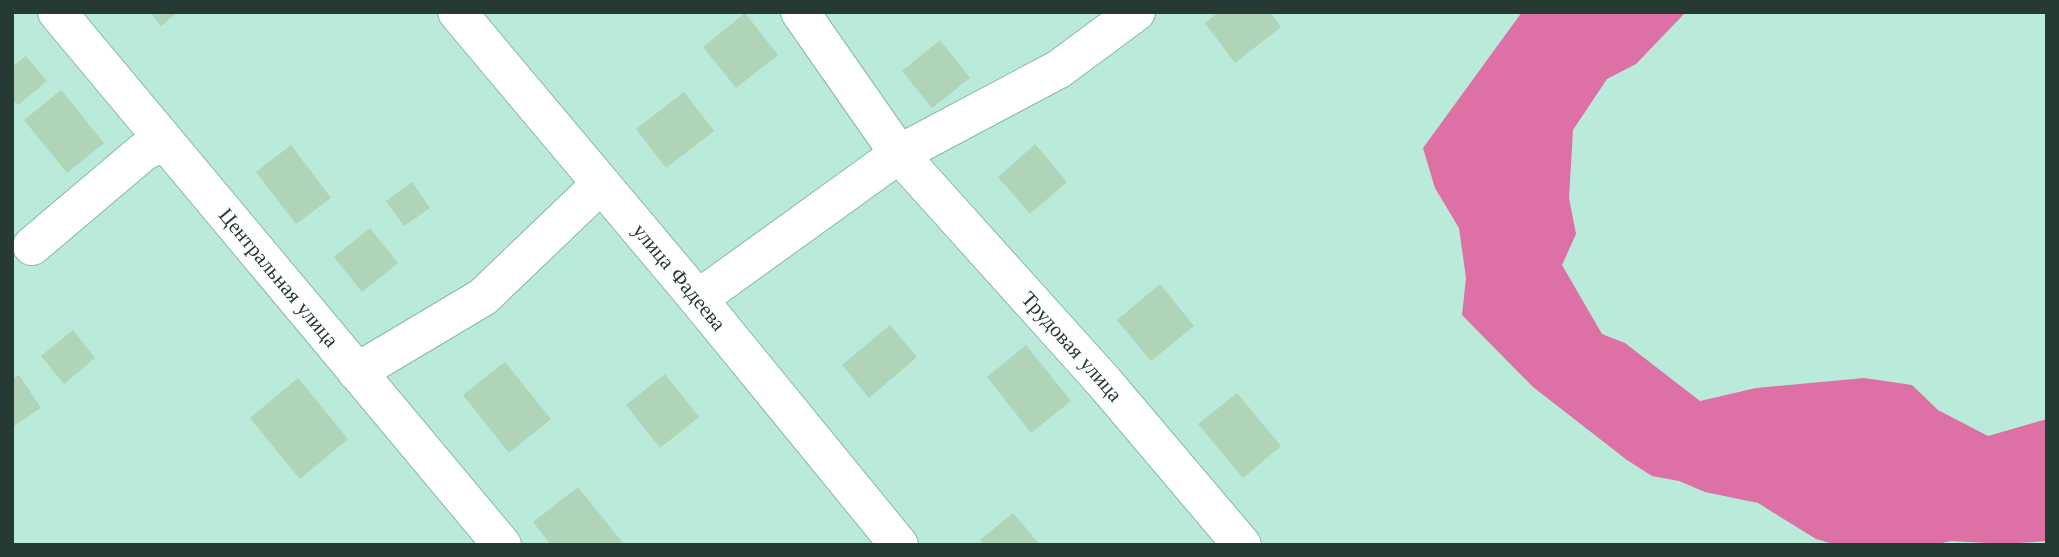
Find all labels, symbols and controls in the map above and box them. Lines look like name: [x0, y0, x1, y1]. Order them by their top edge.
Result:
street label: Центральная улица: [213, 203, 345, 353]
street label: улица Фадеева: [627, 218, 732, 337]
street label: Трудовая улица: [1016, 286, 1128, 408]

